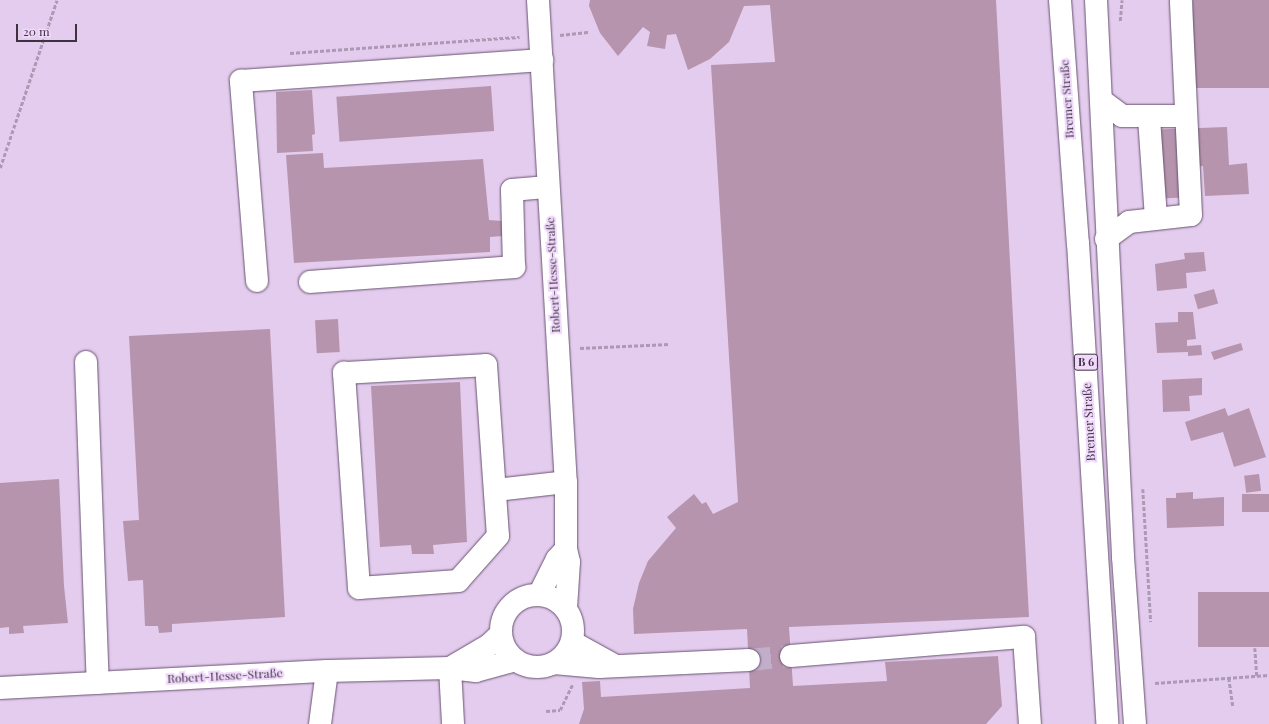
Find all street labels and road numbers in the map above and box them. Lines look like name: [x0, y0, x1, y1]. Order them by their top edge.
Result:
street label: Bremer Straße: [1057, 59, 1077, 139]
street label: Robert-Hesse-Straße: [543, 217, 563, 333]
road number: B 6: [1073, 353, 1099, 371]
street label: Bremer Straße: [1080, 382, 1098, 462]
street label: Robert-Hesse-Straße: [167, 666, 283, 686]

